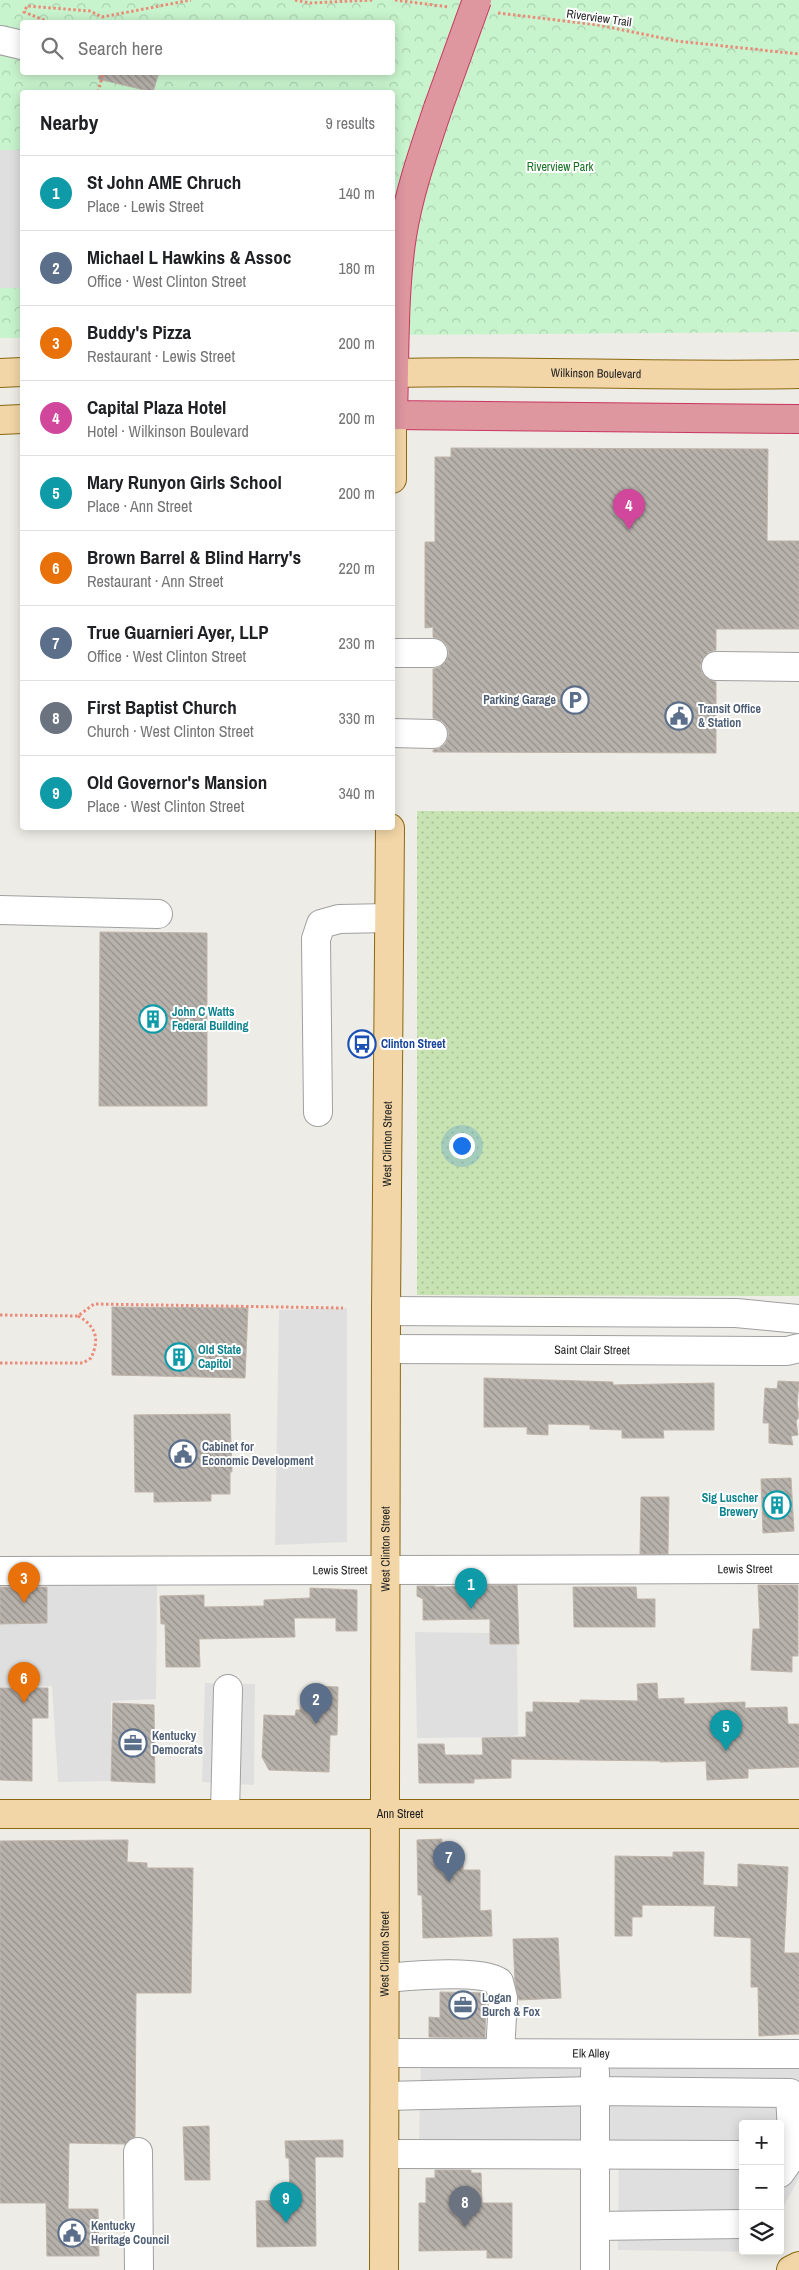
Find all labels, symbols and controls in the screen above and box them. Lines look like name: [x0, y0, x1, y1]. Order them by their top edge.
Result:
street label: Riverview Trail: [565, 6, 633, 30]
search box: [20, 20, 395, 75]
icon: search: [38, 34, 66, 62]
text: Search here: [78, 35, 163, 61]
text: Nearby: [40, 108, 98, 137]
text: 9 results: [325, 112, 375, 134]
park label: Riverview Park: [527, 159, 593, 175]
text: St John AME Chruch: [87, 169, 241, 195]
text: 1: [52, 182, 60, 204]
text: 140 m: [339, 182, 375, 204]
text: Place · Lewis Street: [87, 195, 204, 217]
text: Michael L Hawkins & Assoc: [87, 244, 291, 270]
text: 2: [52, 257, 60, 279]
text: 180 m: [339, 257, 375, 279]
text: Office · West Clinton Street: [87, 270, 246, 292]
text: Buddy's Pizza: [87, 319, 191, 345]
text: 3: [52, 332, 60, 354]
text: 200 m: [339, 332, 375, 354]
text: Restaurant · Lewis Street: [87, 345, 235, 367]
street label: Wilkinson Boulevard: [551, 365, 641, 382]
text: Capital Plaza Hotel: [87, 394, 226, 420]
text: 4: [52, 407, 60, 429]
text: 200 m: [339, 407, 375, 429]
text: Hotel · Wilkinson Boulevard: [87, 420, 249, 442]
text: Mary Runyon Girls School: [87, 469, 282, 495]
text: 5: [52, 482, 60, 504]
text: 200 m: [339, 482, 375, 504]
pin: 4: [613, 489, 645, 530]
text: Place · Ann Street: [87, 495, 192, 517]
text: Brown Barrel & Blind Harry's: [87, 544, 301, 570]
text: 6: [52, 557, 60, 579]
text: 220 m: [339, 557, 375, 579]
text: Restaurant · Ann Street: [87, 570, 223, 592]
text: True Guarnieri Ayer, LLP: [87, 619, 269, 645]
text: 7: [52, 632, 60, 654]
text: 230 m: [339, 632, 375, 654]
text: Office · West Clinton Street: [87, 645, 246, 667]
parking icon: Parking Garage: [560, 685, 590, 715]
place label: Parking Garage: [483, 692, 557, 708]
text: First Baptist Church: [87, 694, 237, 720]
public building icon: Transit Office & Station: [664, 701, 694, 731]
place label: Transit Office & Station: [698, 701, 761, 731]
text: 8: [52, 707, 60, 729]
text: 330 m: [339, 707, 375, 729]
text: Church · West Clinton Street: [87, 720, 254, 742]
text: Old Governor's Mansion: [87, 769, 267, 795]
text: 9: [52, 782, 60, 804]
text: 340 m: [339, 782, 375, 804]
text: Place · West Clinton Street: [87, 795, 244, 817]
building icon: John C Watts Federal Building: [138, 1004, 168, 1034]
place label: John C Watts Federal Building: [172, 1004, 249, 1034]
bus stop icon: Clinton Street: [347, 1029, 377, 1059]
place label: Clinton Street: [381, 1036, 446, 1052]
street label: West Clinton Street: [379, 1101, 396, 1187]
your location: [449, 1133, 475, 1159]
building icon: Old State Capitol: [164, 1342, 194, 1372]
place label: Old State Capitol: [198, 1342, 242, 1372]
street label: Saint Clair Street: [554, 1342, 630, 1358]
public building icon: Cabinet for Economic Development: [168, 1439, 198, 1469]
place label: Cabinet for Economic Development: [202, 1439, 314, 1469]
place label: Sig Luscher Brewery: [702, 1490, 759, 1520]
building icon: Sig Luscher Brewery: [762, 1490, 792, 1520]
street label: West Clinton Street: [377, 1506, 394, 1592]
street label: Lewis Street: [718, 1561, 773, 1577]
pin: 3: [8, 1562, 40, 1603]
street label: Lewis Street: [313, 1562, 368, 1578]
pin: 1: [455, 1568, 487, 1609]
pin: 6: [8, 1662, 40, 1703]
pin: 2: [300, 1683, 332, 1724]
pin: 5: [710, 1710, 742, 1751]
office icon: Kentucky Democrats: [118, 1728, 148, 1758]
place label: Kentucky Democrats: [152, 1728, 203, 1758]
street label: Ann Street: [376, 1806, 424, 1822]
pin: 7: [433, 1841, 465, 1882]
street label: West Clinton Street: [377, 1911, 393, 1997]
office icon: Logan Burch & Fox: [448, 1990, 478, 2020]
place label: Logan Burch & Fox: [482, 1990, 541, 2020]
street label: Elk Alley: [572, 2045, 610, 2062]
map controls: [739, 2120, 784, 2255]
button: +: [739, 2120, 784, 2165]
button: −: [739, 2165, 784, 2210]
pin: 9: [270, 2182, 302, 2223]
pin: 8: [449, 2186, 481, 2227]
button: layers: [739, 2210, 784, 2255]
public building icon: Kentucky Heritage Council: [57, 2218, 87, 2248]
place label: Kentucky Heritage Council: [91, 2218, 169, 2248]

